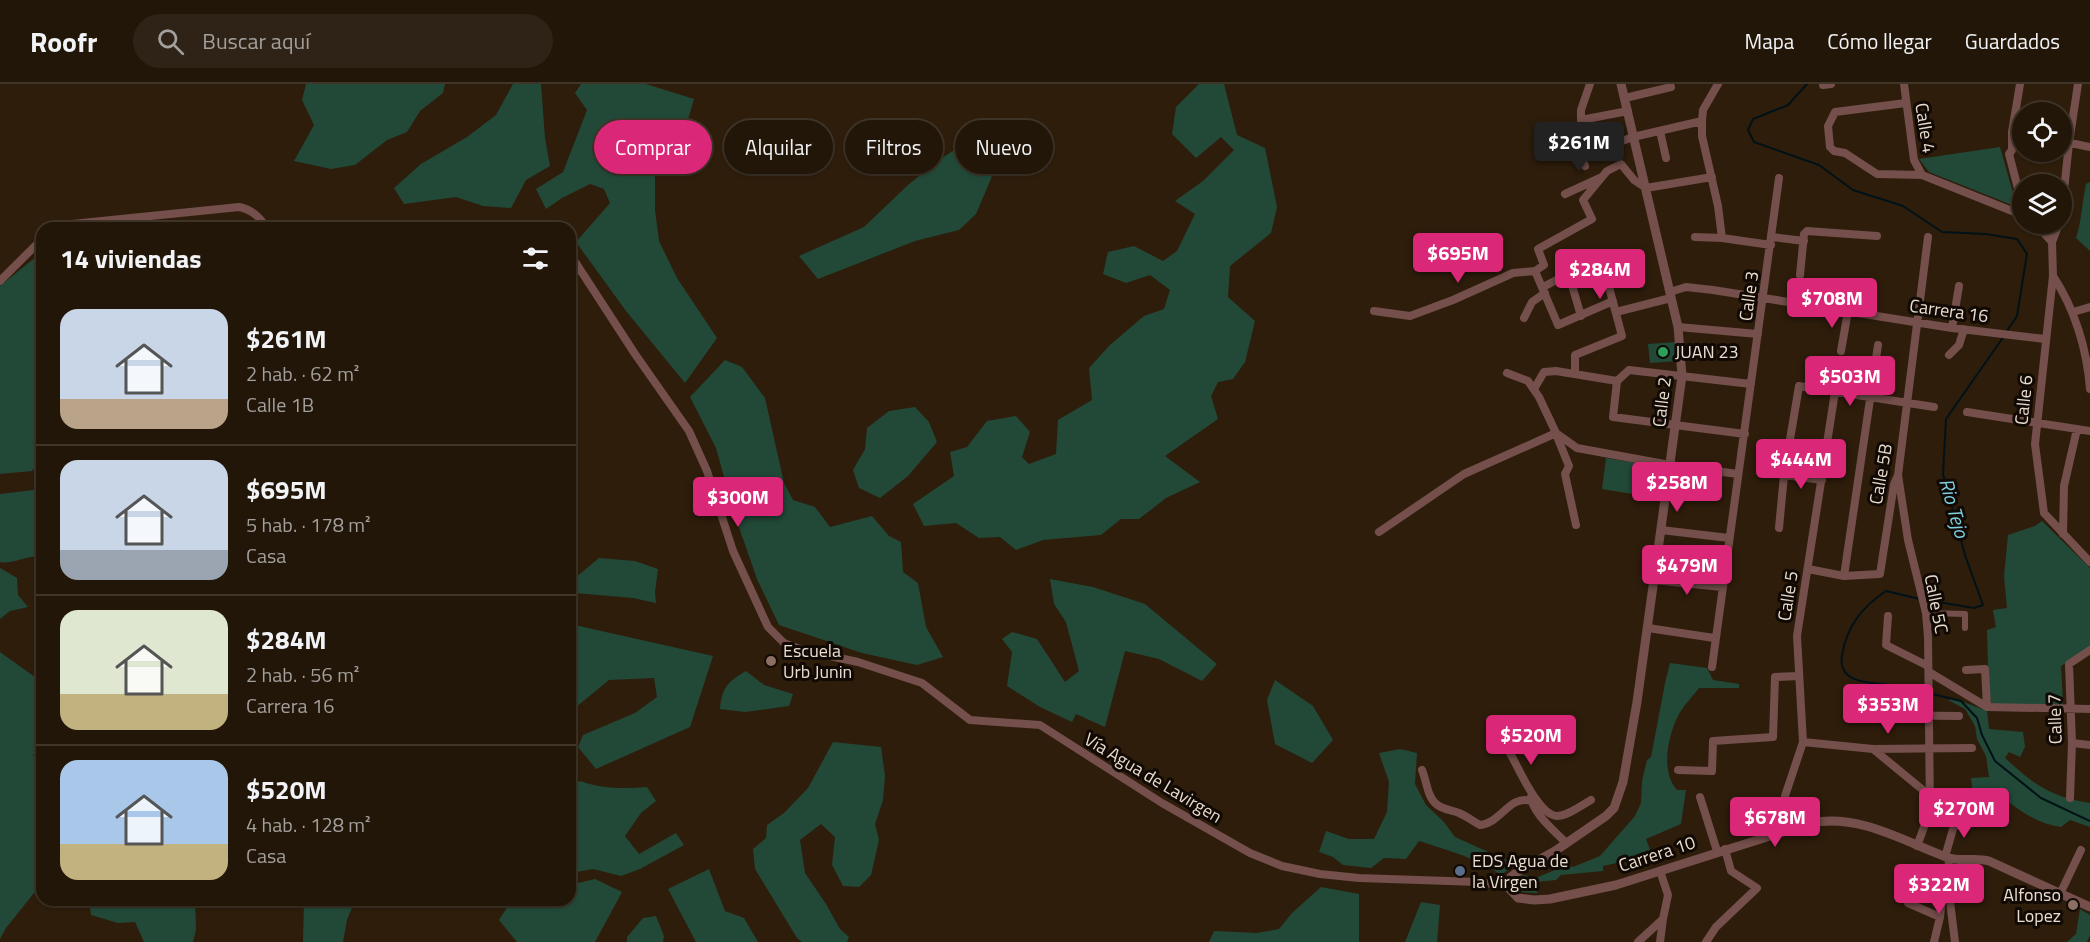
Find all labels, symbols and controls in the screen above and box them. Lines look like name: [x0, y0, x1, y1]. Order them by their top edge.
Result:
search box: [133, 14, 553, 68]
text: Roofr: [30, 20, 97, 63]
text: Buscar aquí: [202, 24, 310, 58]
icon: search: [154, 25, 187, 58]
text: Mapa: [1745, 25, 1794, 57]
text: Cómo llegar: [1827, 25, 1932, 57]
text: Guardados: [1965, 25, 2060, 57]
street label: Calle 4: [1908, 101, 1943, 155]
map controls: [2012, 102, 2072, 234]
button: locate: [2012, 102, 2072, 162]
chip: Comprar: [594, 120, 712, 174]
chip: Alquilar: [724, 120, 833, 174]
chip: Filtros: [845, 120, 943, 174]
chip: Nuevo: [955, 120, 1053, 174]
pin: $261M: [1537, 122, 1621, 173]
text: $261M: [1548, 126, 1610, 157]
button: layers: [2012, 174, 2072, 234]
pin: $695M: [1416, 233, 1500, 284]
text: $695M: [1427, 237, 1489, 268]
text: 14 viviendas: [60, 239, 202, 278]
icon: filters: [519, 242, 552, 275]
pin: $284M: [1558, 249, 1642, 300]
text: $284M: [1569, 253, 1631, 284]
street label: Calle 3: [1732, 269, 1765, 323]
pin: $708M: [1790, 278, 1874, 329]
text: $708M: [1801, 282, 1863, 313]
street label: Carrera 16: [1908, 292, 1990, 329]
text: $261M: [246, 319, 327, 358]
icon: home: [108, 333, 180, 405]
place label: JUAN 23: [1675, 338, 1739, 365]
marker: JUAN 23: [1656, 345, 1670, 359]
pin: $503M: [1808, 356, 1892, 407]
text: 2 hab. · 62 m²: [246, 358, 359, 389]
text: $503M: [1819, 360, 1881, 391]
street label: Calle 6: [2007, 374, 2040, 426]
street label: Calle 2: [1645, 375, 1678, 429]
text: Calle 1B: [246, 389, 314, 420]
pin: $444M: [1759, 439, 1843, 490]
street label: Calle 5B: [1862, 441, 1899, 506]
text: $444M: [1770, 443, 1832, 474]
pin: $258M: [1635, 462, 1719, 513]
text: $258M: [1646, 466, 1708, 497]
text: $695M: [246, 470, 327, 509]
water label: Rio Tejo: [1931, 474, 1978, 542]
pin: $300M: [696, 477, 780, 528]
text: $300M: [707, 481, 769, 512]
icon: home: [108, 484, 180, 556]
text: 5 hab. · 178 m²: [246, 509, 371, 540]
text: Casa: [246, 540, 286, 571]
pin: $479M: [1645, 545, 1729, 596]
text: $479M: [1656, 549, 1718, 580]
street label: Calle 5: [1770, 569, 1805, 623]
street label: Calle 5C: [1918, 572, 1956, 636]
text: $284M: [246, 620, 327, 659]
icon: home: [108, 634, 180, 706]
place label: Escuela Urb Junin: [783, 637, 852, 685]
marker: Escuela Urb Junin: [764, 654, 778, 668]
text: 2 hab. · 56 m²: [246, 659, 359, 690]
pin: $353M: [1846, 684, 1930, 735]
text: $353M: [1857, 688, 1919, 719]
text: Carrera 16: [246, 690, 334, 721]
street label: Calle 7: [2040, 693, 2069, 745]
pin: $520M: [1489, 715, 1573, 766]
text: $520M: [1500, 719, 1562, 750]
street label: Vía Agua de Lavirgen: [1079, 726, 1227, 829]
text: $520M: [246, 770, 327, 809]
icon: home: [108, 784, 180, 856]
pin: $270M: [1922, 788, 2006, 839]
text: $270M: [1933, 792, 1995, 823]
pin: $678M: [1733, 797, 1817, 848]
text: $678M: [1744, 801, 1806, 832]
text: 4 hab. · 128 m²: [246, 809, 371, 840]
street label: Carrera 10: [1615, 828, 1699, 879]
text: Casa: [246, 840, 286, 871]
place label: EDS Agua de la Virgen: [1472, 847, 1568, 895]
marker: EDS Agua de la Virgen: [1453, 864, 1467, 878]
pin: $322M: [1897, 864, 1981, 915]
text: $322M: [1908, 868, 1970, 899]
place label: Alfonso Lopez: [2003, 881, 2061, 929]
marker: Alfonso Lopez: [2066, 898, 2080, 912]

